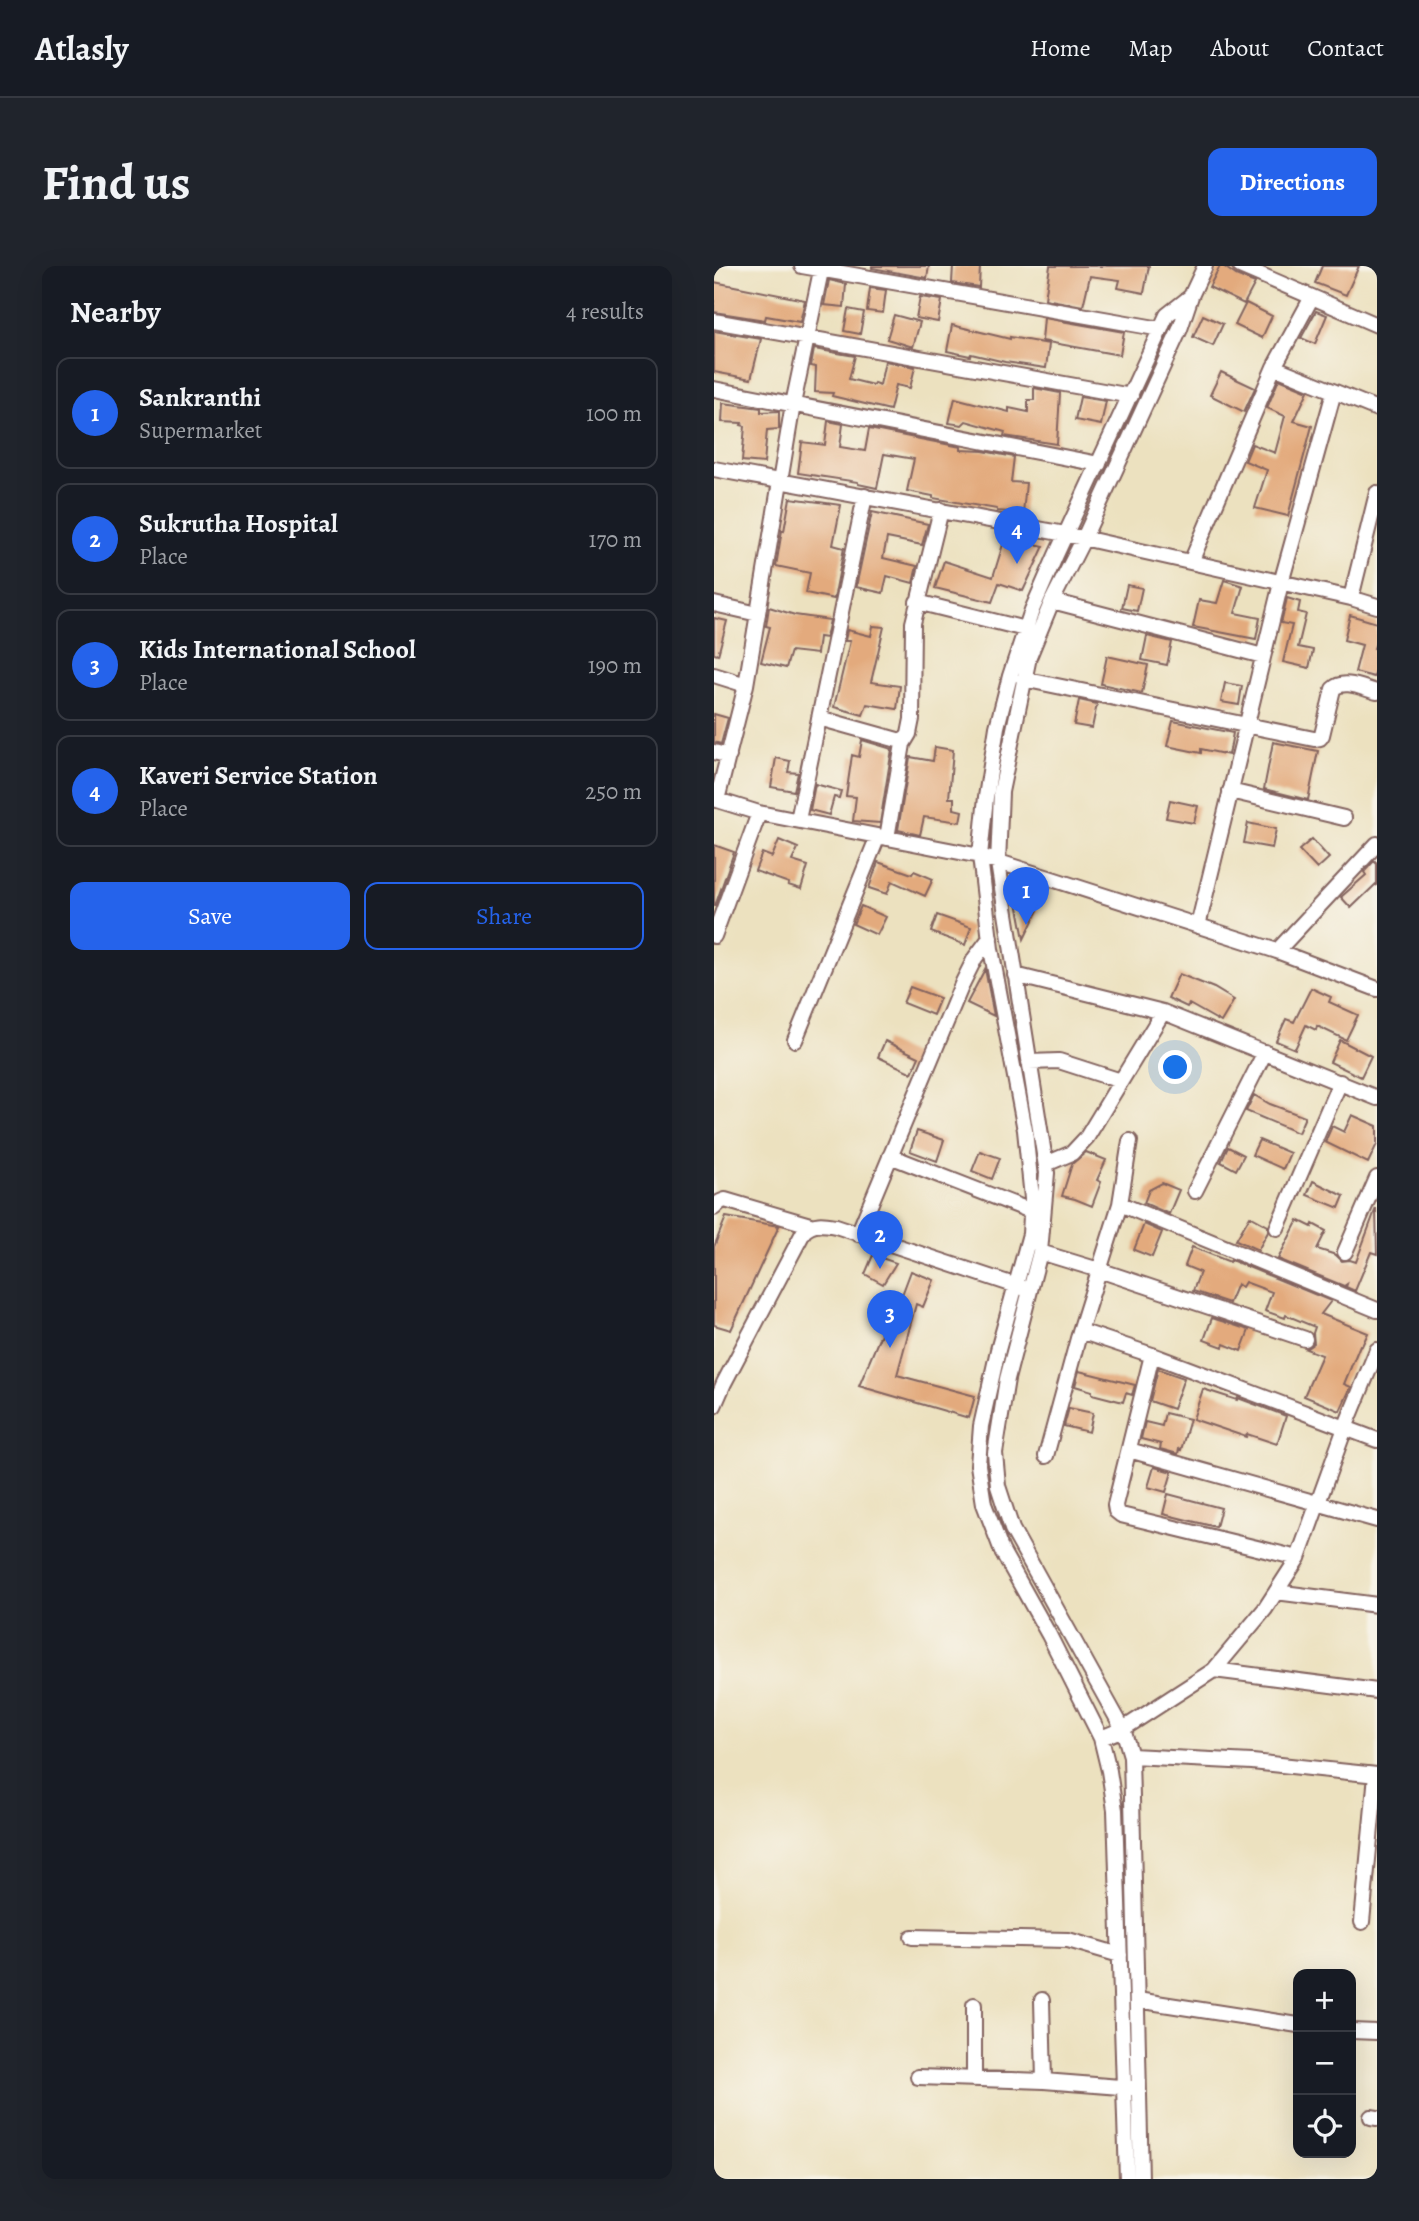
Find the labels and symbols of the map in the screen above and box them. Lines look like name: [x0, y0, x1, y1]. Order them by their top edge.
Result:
pin: 4: [994, 506, 1040, 564]
pin: 1: [1003, 867, 1049, 925]
your location: [1158, 1050, 1192, 1084]
pin: 2: [857, 1211, 903, 1269]
pin: 3: [867, 1290, 913, 1348]

